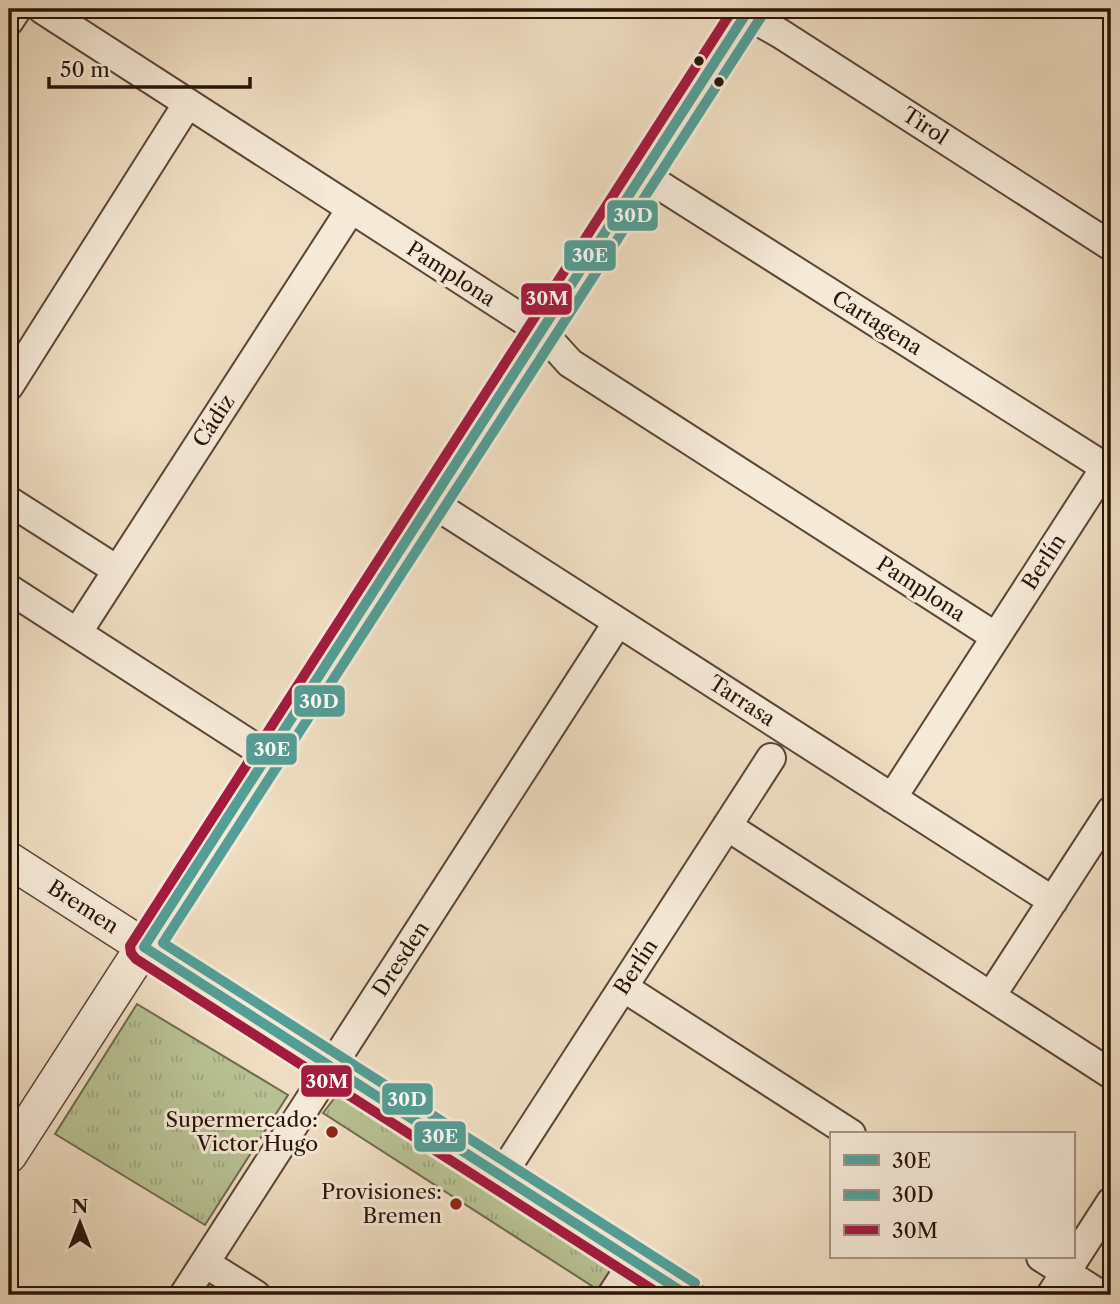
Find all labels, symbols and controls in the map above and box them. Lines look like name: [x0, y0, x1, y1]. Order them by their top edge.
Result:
scale bar: [49, 46, 250, 90]
unlabelled marker: [692, 54, 706, 68]
text: 50 m: [60, 57, 110, 82]
unlabelled marker: [712, 75, 726, 89]
street label: Tirol: [898, 102, 953, 150]
line badge: 30D: [606, 199, 659, 232]
text: 30D: [613, 204, 653, 227]
street label: Pamplona: [402, 236, 501, 312]
line badge: 30E: [563, 239, 617, 272]
text: 30E: [572, 244, 608, 267]
line badge: 30M: [520, 282, 573, 316]
street label: Cartagena: [828, 285, 928, 361]
text: 30M: [525, 287, 569, 310]
street label: Cádiz: [187, 390, 240, 452]
street label: Berlín: [1016, 529, 1071, 594]
street label: Pamplona: [872, 551, 971, 627]
street label: Tarrasa: [705, 670, 781, 732]
line badge: 30D: [293, 684, 346, 718]
text: 30D: [299, 690, 339, 713]
line badge: 30E: [245, 732, 298, 766]
text: 30E: [254, 738, 290, 761]
street label: Bremen: [43, 874, 123, 939]
street label: Dresden: [367, 917, 434, 1001]
street label: Berlín: [608, 934, 663, 999]
line badge: 30M: [300, 1064, 353, 1098]
text: 30M: [305, 1070, 349, 1093]
line badge: 30D: [381, 1082, 434, 1116]
text: 30D: [387, 1088, 427, 1111]
place label: Supermercado: Victor Hugo: [165, 1107, 318, 1156]
line badge: 30E: [413, 1120, 467, 1153]
marker: Supermercado: Victor Hugo: [324, 1124, 340, 1140]
text: 30E: [422, 1125, 458, 1148]
legend: [830, 1132, 1074, 1258]
text: 30E: [892, 1148, 931, 1173]
place label: Provisiones: Bremen: [321, 1179, 442, 1228]
text: 30D: [892, 1182, 934, 1207]
north arrow: [46, 1188, 116, 1258]
text: N: [72, 1195, 88, 1218]
marker: Provisiones: Bremen: [448, 1196, 464, 1212]
text: 30M: [892, 1218, 938, 1243]

